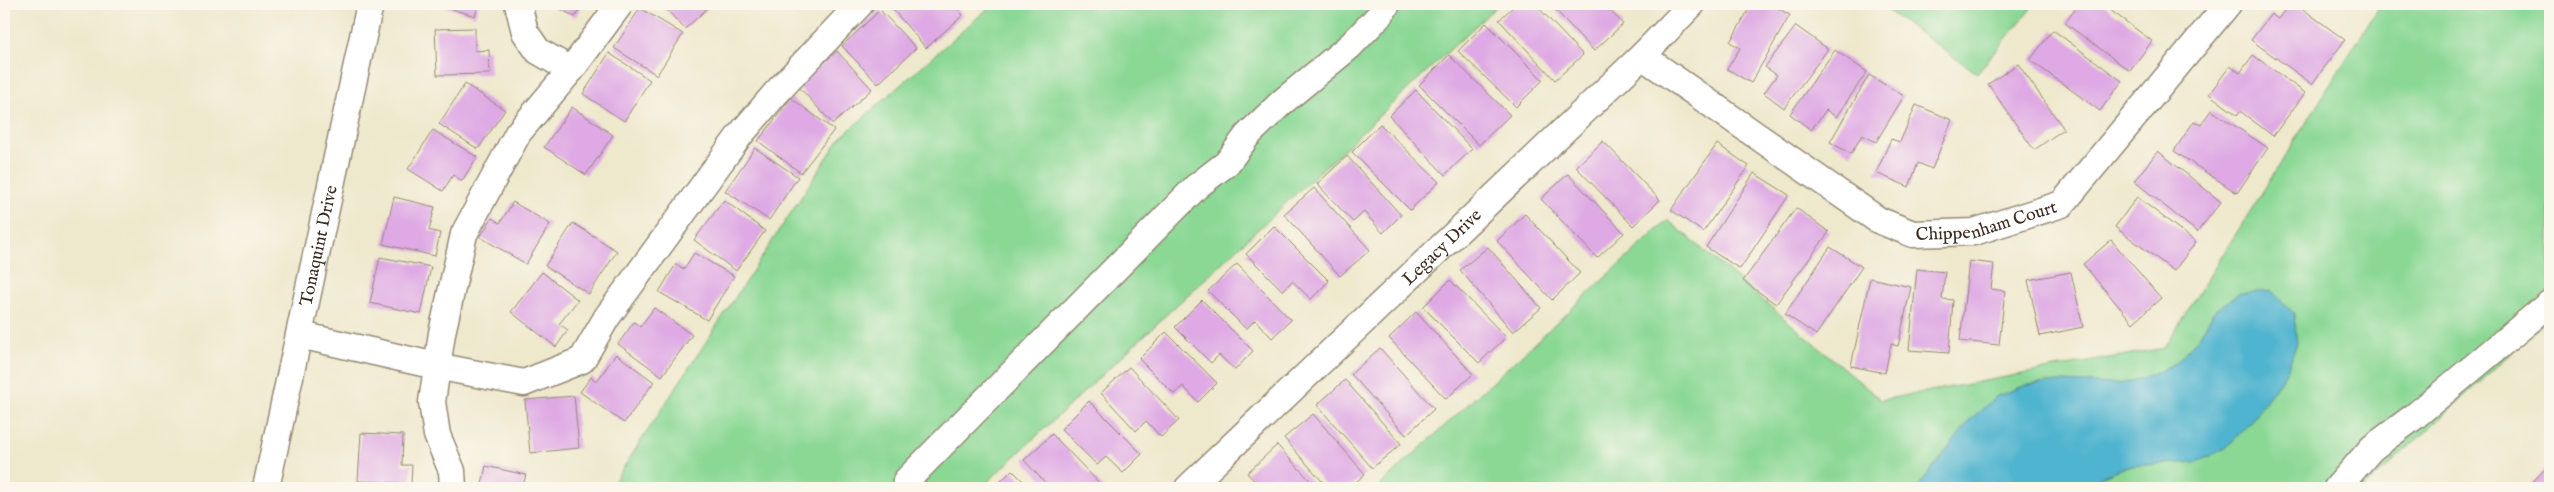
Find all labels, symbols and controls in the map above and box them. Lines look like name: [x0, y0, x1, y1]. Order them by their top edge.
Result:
street label: Tonaquint Drive: [295, 183, 344, 309]
street label: Chippenham Court: [1915, 196, 2060, 247]
street label: Legacy Drive: [1398, 205, 1487, 291]

